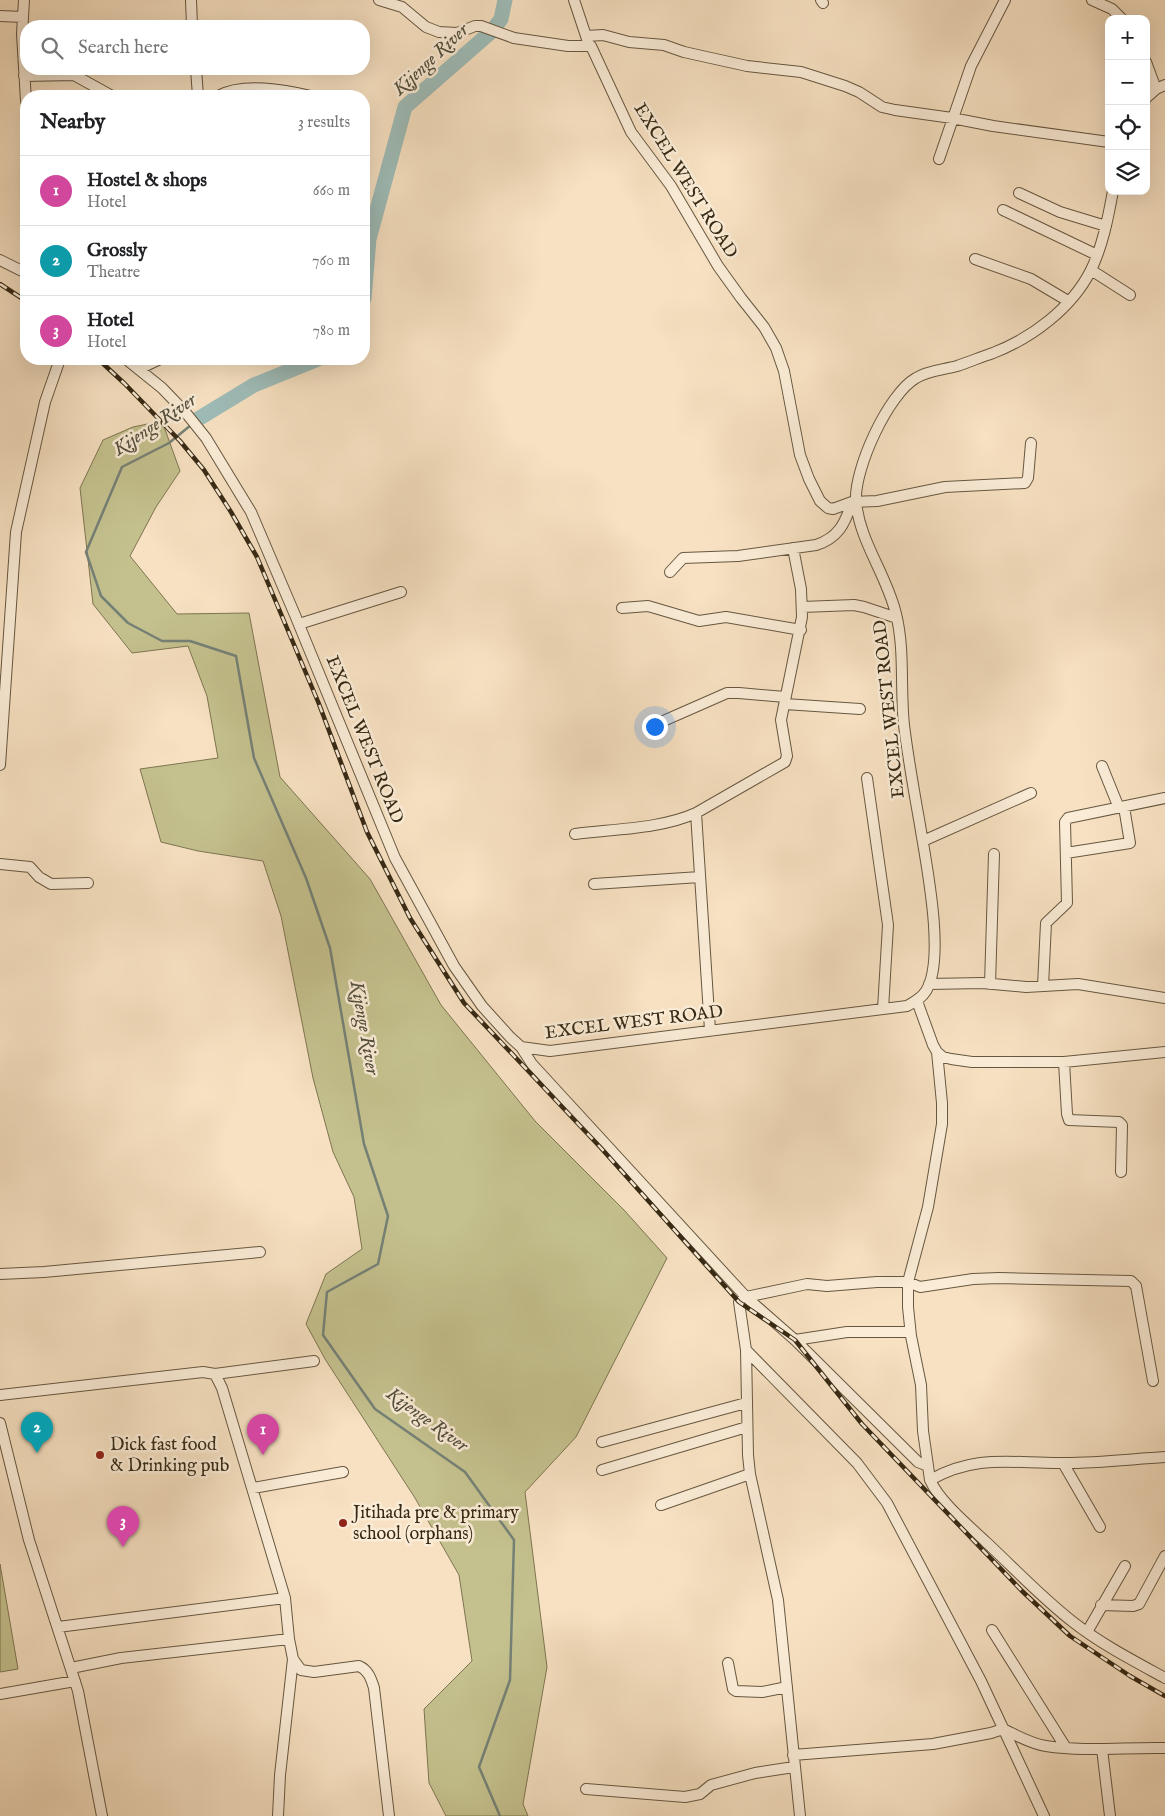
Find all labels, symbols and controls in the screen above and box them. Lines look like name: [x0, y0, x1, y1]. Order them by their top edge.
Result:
map controls: [1105, 15, 1150, 195]
button: +: [1105, 15, 1150, 60]
water label: Kijenge River: [387, 18, 475, 102]
search box: [20, 20, 370, 75]
icon: search: [38, 34, 66, 62]
text: Search here: [78, 36, 169, 60]
button: −: [1105, 60, 1150, 105]
street label: EXCEL WEST ROAD: [628, 99, 742, 263]
button: locate: [1105, 105, 1150, 150]
text: Nearby: [40, 109, 105, 136]
text: 3 results: [298, 113, 350, 133]
button: layers: [1105, 150, 1150, 195]
text: Hostel & shops: [87, 169, 207, 193]
text: 1: [53, 181, 59, 201]
text: 660 m: [313, 181, 350, 201]
text: Hotel: [87, 193, 126, 213]
text: Grossly: [87, 239, 147, 263]
text: 2: [52, 251, 60, 271]
text: 760 m: [312, 251, 350, 271]
text: Theatre: [87, 263, 140, 283]
text: Hotel: [87, 309, 134, 333]
text: 3: [53, 321, 59, 341]
text: 780 m: [313, 321, 350, 341]
text: Hotel: [87, 333, 126, 353]
water label: Kijenge River: [108, 388, 202, 462]
street label: EXCEL WEST ROAD: [869, 619, 911, 799]
street label: EXCEL WEST ROAD: [320, 653, 408, 827]
your location: [642, 714, 668, 740]
water label: Kijenge River: [344, 978, 384, 1078]
street label: EXCEL WEST ROAD: [544, 1001, 724, 1045]
water label: Kijenge River: [381, 1382, 474, 1459]
pin: 2: [21, 1412, 53, 1453]
pin: 1: [247, 1414, 279, 1455]
place label: Dick fast food & Drinking pub: [110, 1434, 230, 1478]
marker: Dick fast food & Drinking pub: [94, 1449, 106, 1461]
place label: Jitihada pre & primary school (orphans): [351, 1502, 519, 1546]
pin: 3: [107, 1506, 139, 1547]
marker: Jitihada pre & primary school (orphans): [337, 1517, 349, 1529]

